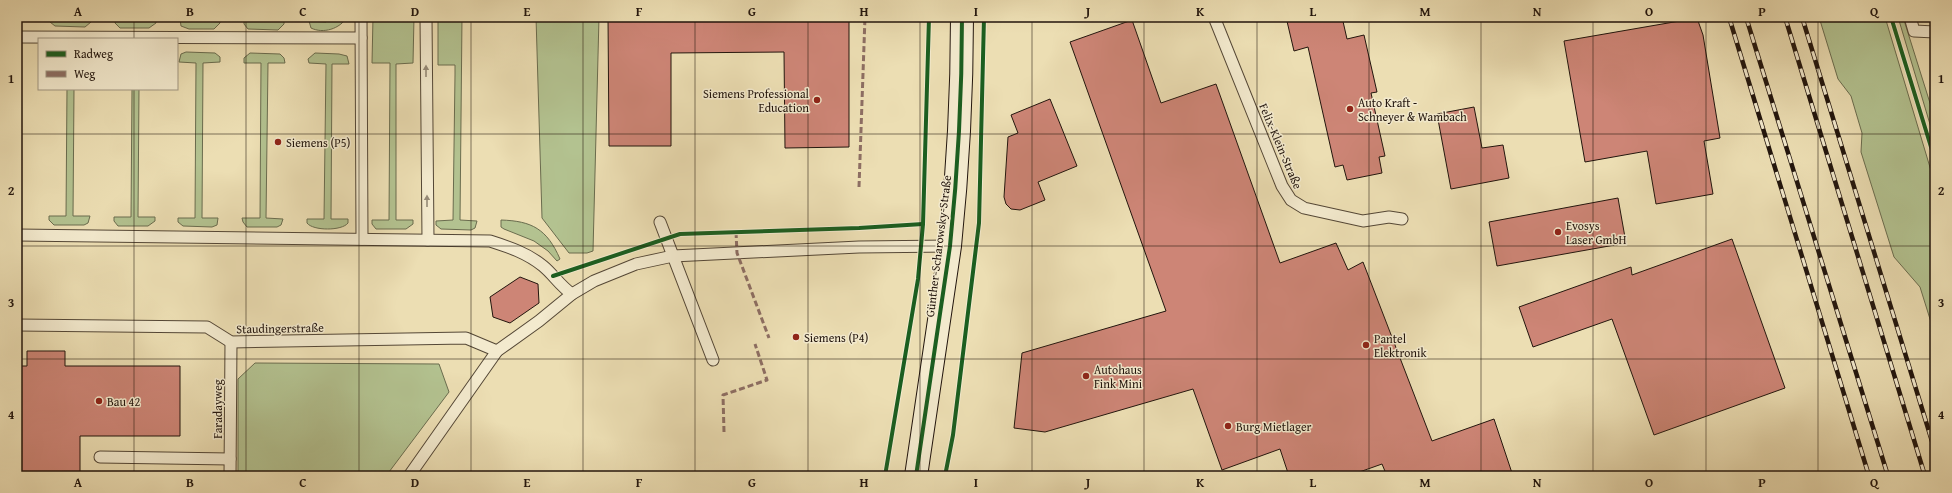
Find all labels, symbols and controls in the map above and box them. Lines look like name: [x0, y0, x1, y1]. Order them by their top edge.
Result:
text: A: [74, 2, 83, 21]
text: B: [186, 2, 194, 21]
text: C: [299, 2, 307, 21]
text: D: [411, 2, 419, 21]
text: E: [524, 2, 531, 21]
text: F: [636, 2, 643, 21]
text: G: [748, 2, 756, 21]
text: H: [859, 2, 869, 21]
text: I: [974, 2, 978, 21]
text: J: [1084, 2, 1091, 21]
text: K: [1196, 2, 1205, 21]
text: L: [1310, 2, 1317, 21]
text: M: [1419, 2, 1431, 21]
text: N: [1533, 2, 1542, 21]
text: O: [1645, 2, 1653, 21]
text: P: [1758, 2, 1766, 21]
text: Q: [1870, 2, 1880, 21]
legend: [38, 38, 178, 90]
text: Radweg: [74, 45, 113, 62]
one-way arrow: [423, 64, 429, 77]
text: Weg: [74, 65, 95, 82]
text: 1: [8, 69, 14, 88]
text: 1: [1938, 69, 1944, 88]
place label: Siemens Professional Education: [703, 85, 810, 116]
place label: Auto Kraft - Schneyer & Wambach: [1358, 94, 1467, 125]
marker: Siemens Professional Education: [812, 95, 822, 105]
street label: Felix-Klein-Straße: [1255, 101, 1307, 192]
marker: Auto Kraft - Schneyer & Wambach: [1345, 104, 1355, 114]
place label: Siemens (P5): [286, 134, 351, 151]
marker: Siemens (P5): [273, 137, 283, 147]
street label: Günther-Scharowsky-Straße: [921, 174, 955, 318]
text: 2: [8, 181, 15, 200]
text: 2: [1938, 181, 1945, 200]
one-way arrow: [424, 194, 430, 207]
place label: Evosys Laser GmbH: [1566, 217, 1627, 248]
marker: Evosys Laser GmbH: [1553, 227, 1563, 237]
text: 3: [8, 293, 14, 312]
text: 3: [1938, 293, 1944, 312]
street label: Staudingerstraße: [236, 319, 324, 337]
place label: Siemens (P4): [804, 329, 869, 346]
place label: Pantel Elektronik: [1374, 330, 1427, 361]
marker: Siemens (P4): [791, 332, 801, 342]
marker: Pantel Elektronik: [1361, 340, 1371, 350]
place label: Autohaus Fink Mini: [1094, 361, 1143, 392]
marker: Autohaus Fink Mini: [1081, 371, 1091, 381]
street label: Faradayweg: [209, 379, 226, 439]
place label: Bau 42: [107, 393, 140, 410]
marker: Bau 42: [94, 396, 104, 406]
text: 4: [8, 405, 15, 424]
text: 4: [1938, 405, 1945, 424]
place label: Burg Mietlager: [1236, 418, 1312, 435]
marker: Burg Mietlager: [1223, 421, 1233, 431]
text: A: [74, 473, 83, 492]
text: B: [186, 473, 194, 492]
text: C: [299, 473, 307, 492]
text: D: [411, 473, 419, 492]
text: E: [524, 473, 531, 492]
text: F: [636, 473, 643, 492]
text: G: [748, 473, 756, 492]
text: H: [859, 473, 869, 492]
text: I: [974, 473, 978, 492]
text: J: [1084, 473, 1091, 492]
text: K: [1196, 473, 1205, 492]
text: L: [1310, 473, 1317, 492]
text: M: [1419, 473, 1431, 492]
text: N: [1533, 473, 1542, 492]
text: O: [1645, 473, 1653, 492]
text: P: [1758, 473, 1766, 492]
text: Q: [1870, 473, 1880, 492]

